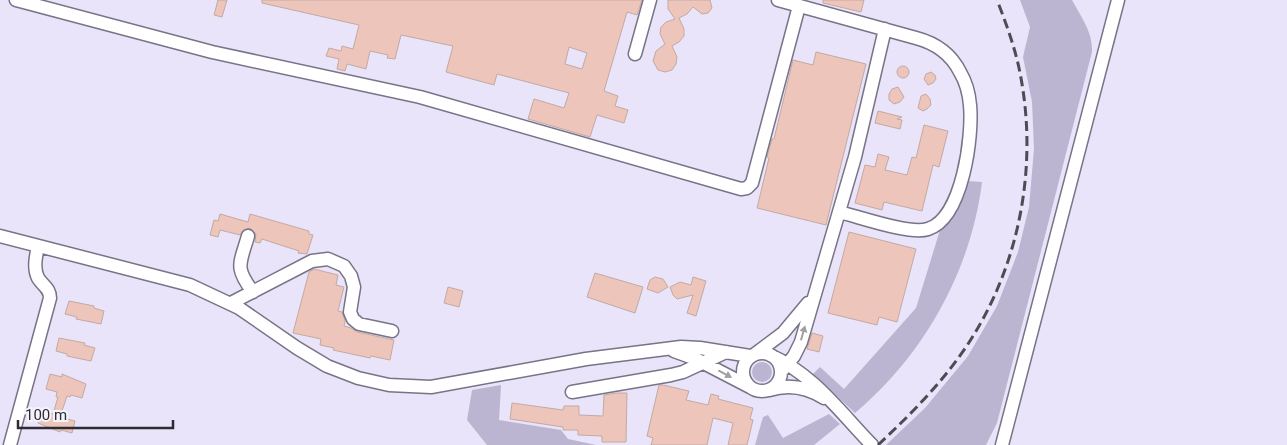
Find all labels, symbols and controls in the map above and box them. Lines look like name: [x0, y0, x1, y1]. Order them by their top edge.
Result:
one-way arrow: [799, 326, 807, 341]
one-way arrow: [718, 370, 732, 378]
scale bar: [18, 398, 172, 430]
text: 100 m: [25, 406, 67, 424]

